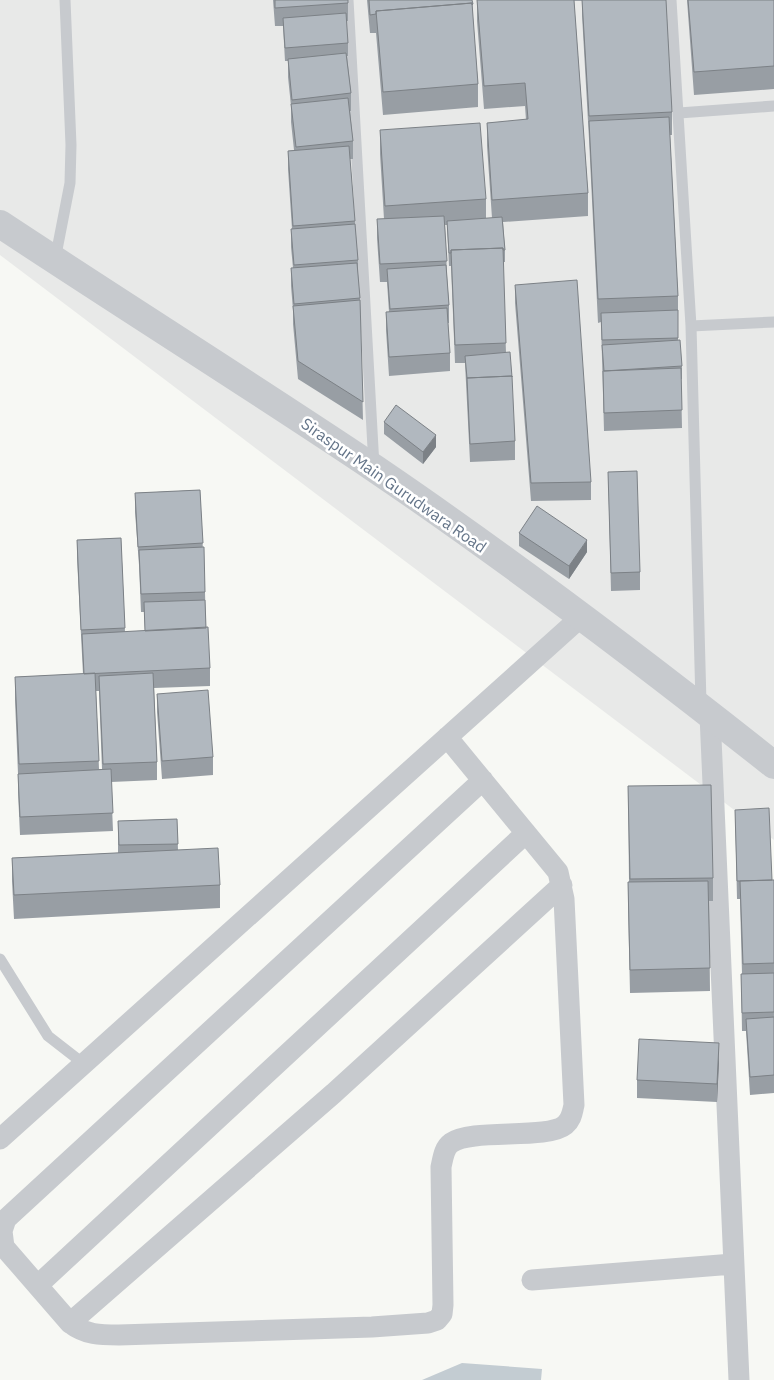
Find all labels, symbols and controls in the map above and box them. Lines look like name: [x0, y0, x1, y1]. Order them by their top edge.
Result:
street label: Siraspur Main Gurudwara Road: [297, 413, 491, 557]

